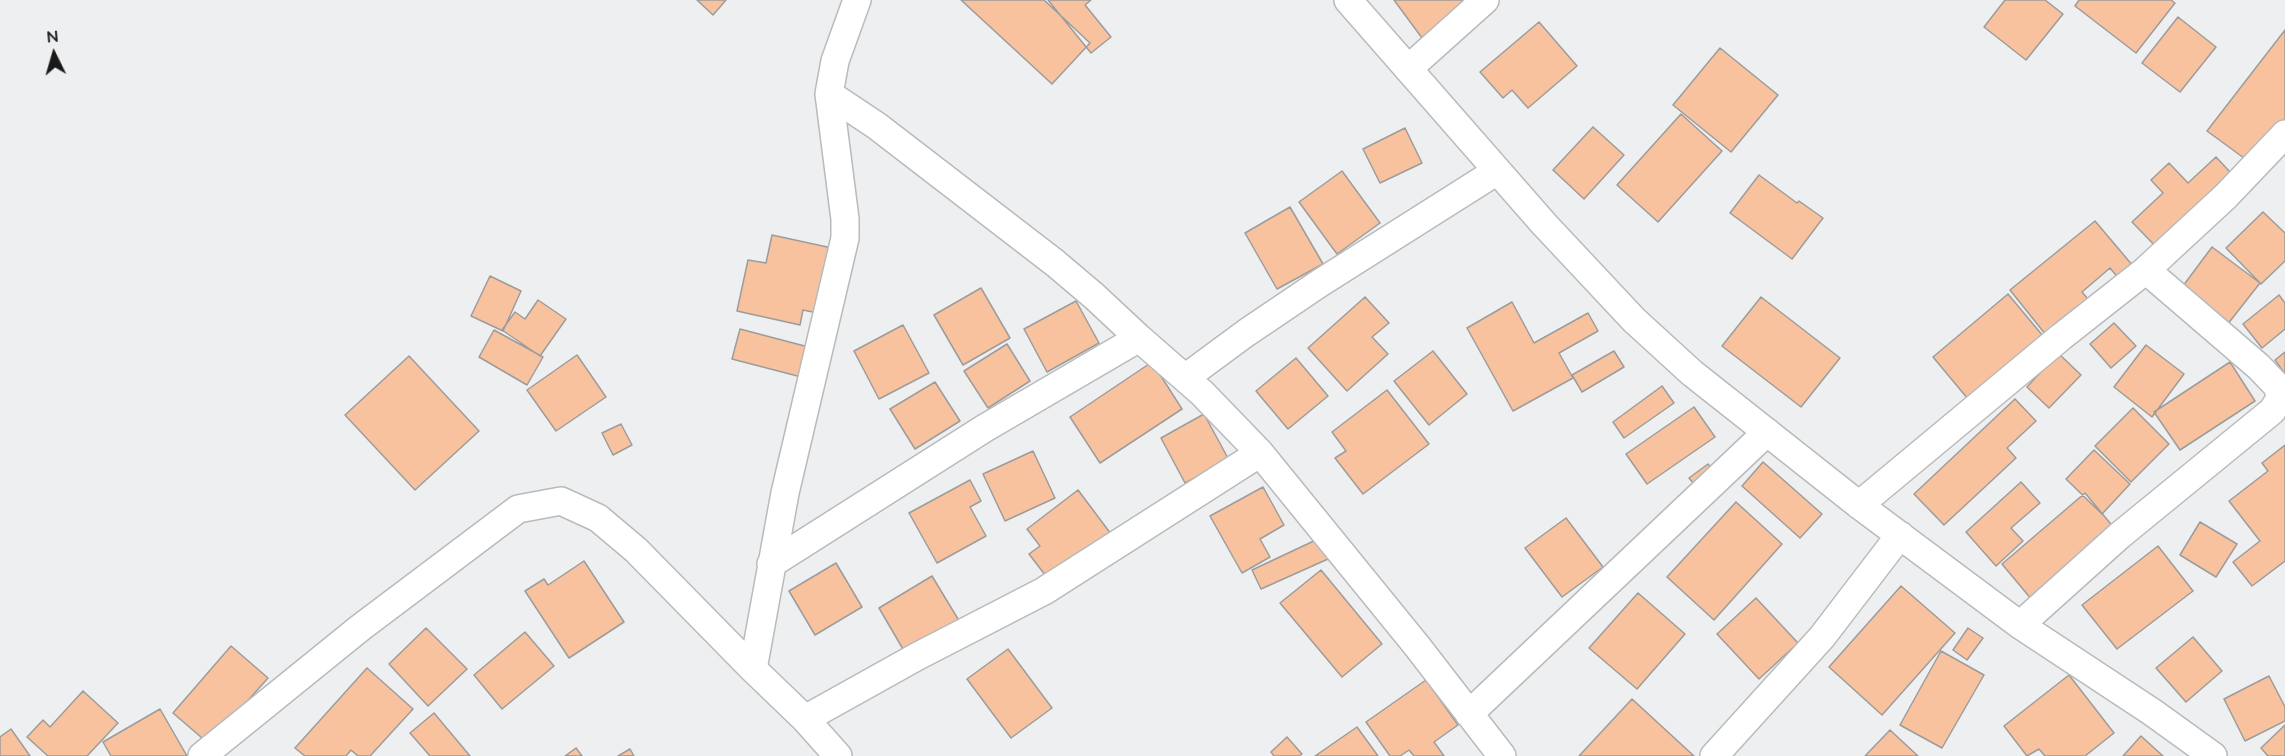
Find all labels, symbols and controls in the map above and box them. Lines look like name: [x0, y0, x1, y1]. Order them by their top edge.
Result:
north arrow: [24, 24, 84, 84]
text: N: [46, 26, 59, 47]

